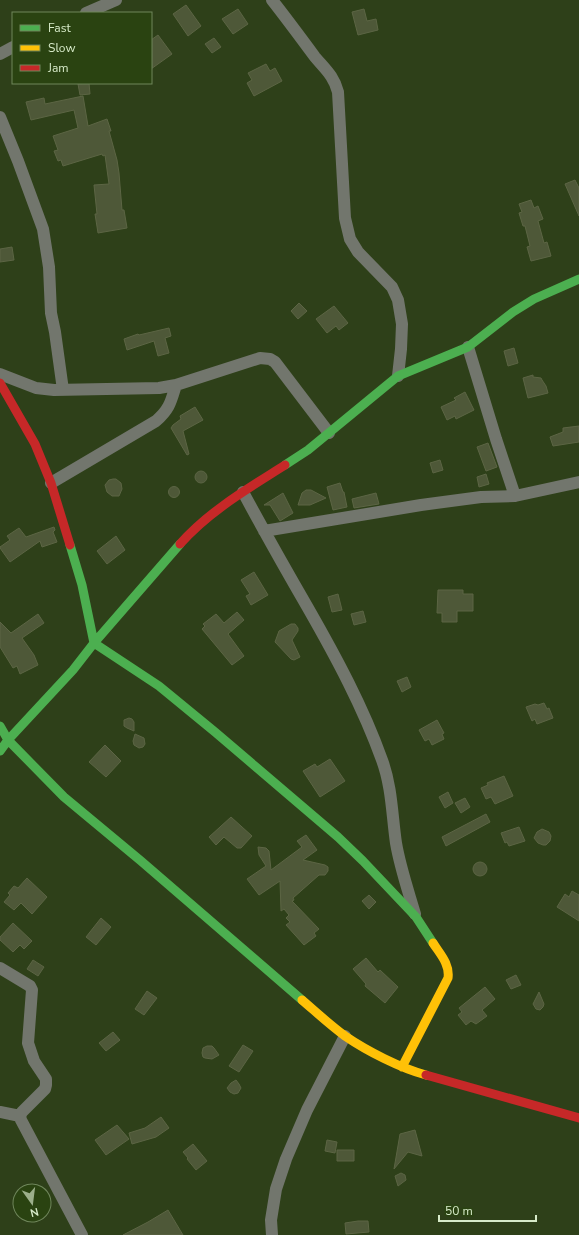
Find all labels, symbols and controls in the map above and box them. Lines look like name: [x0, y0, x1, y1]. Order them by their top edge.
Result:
legend: [12, 12, 152, 84]
text: Fast: [48, 20, 71, 36]
text: Slow: [48, 40, 76, 56]
text: Jam: [47, 60, 69, 76]
north arrow: [12, 1183, 52, 1223]
scale bar: [439, 1197, 536, 1223]
text: 50 m: [445, 1203, 473, 1219]
text: N: [28, 1204, 40, 1220]

